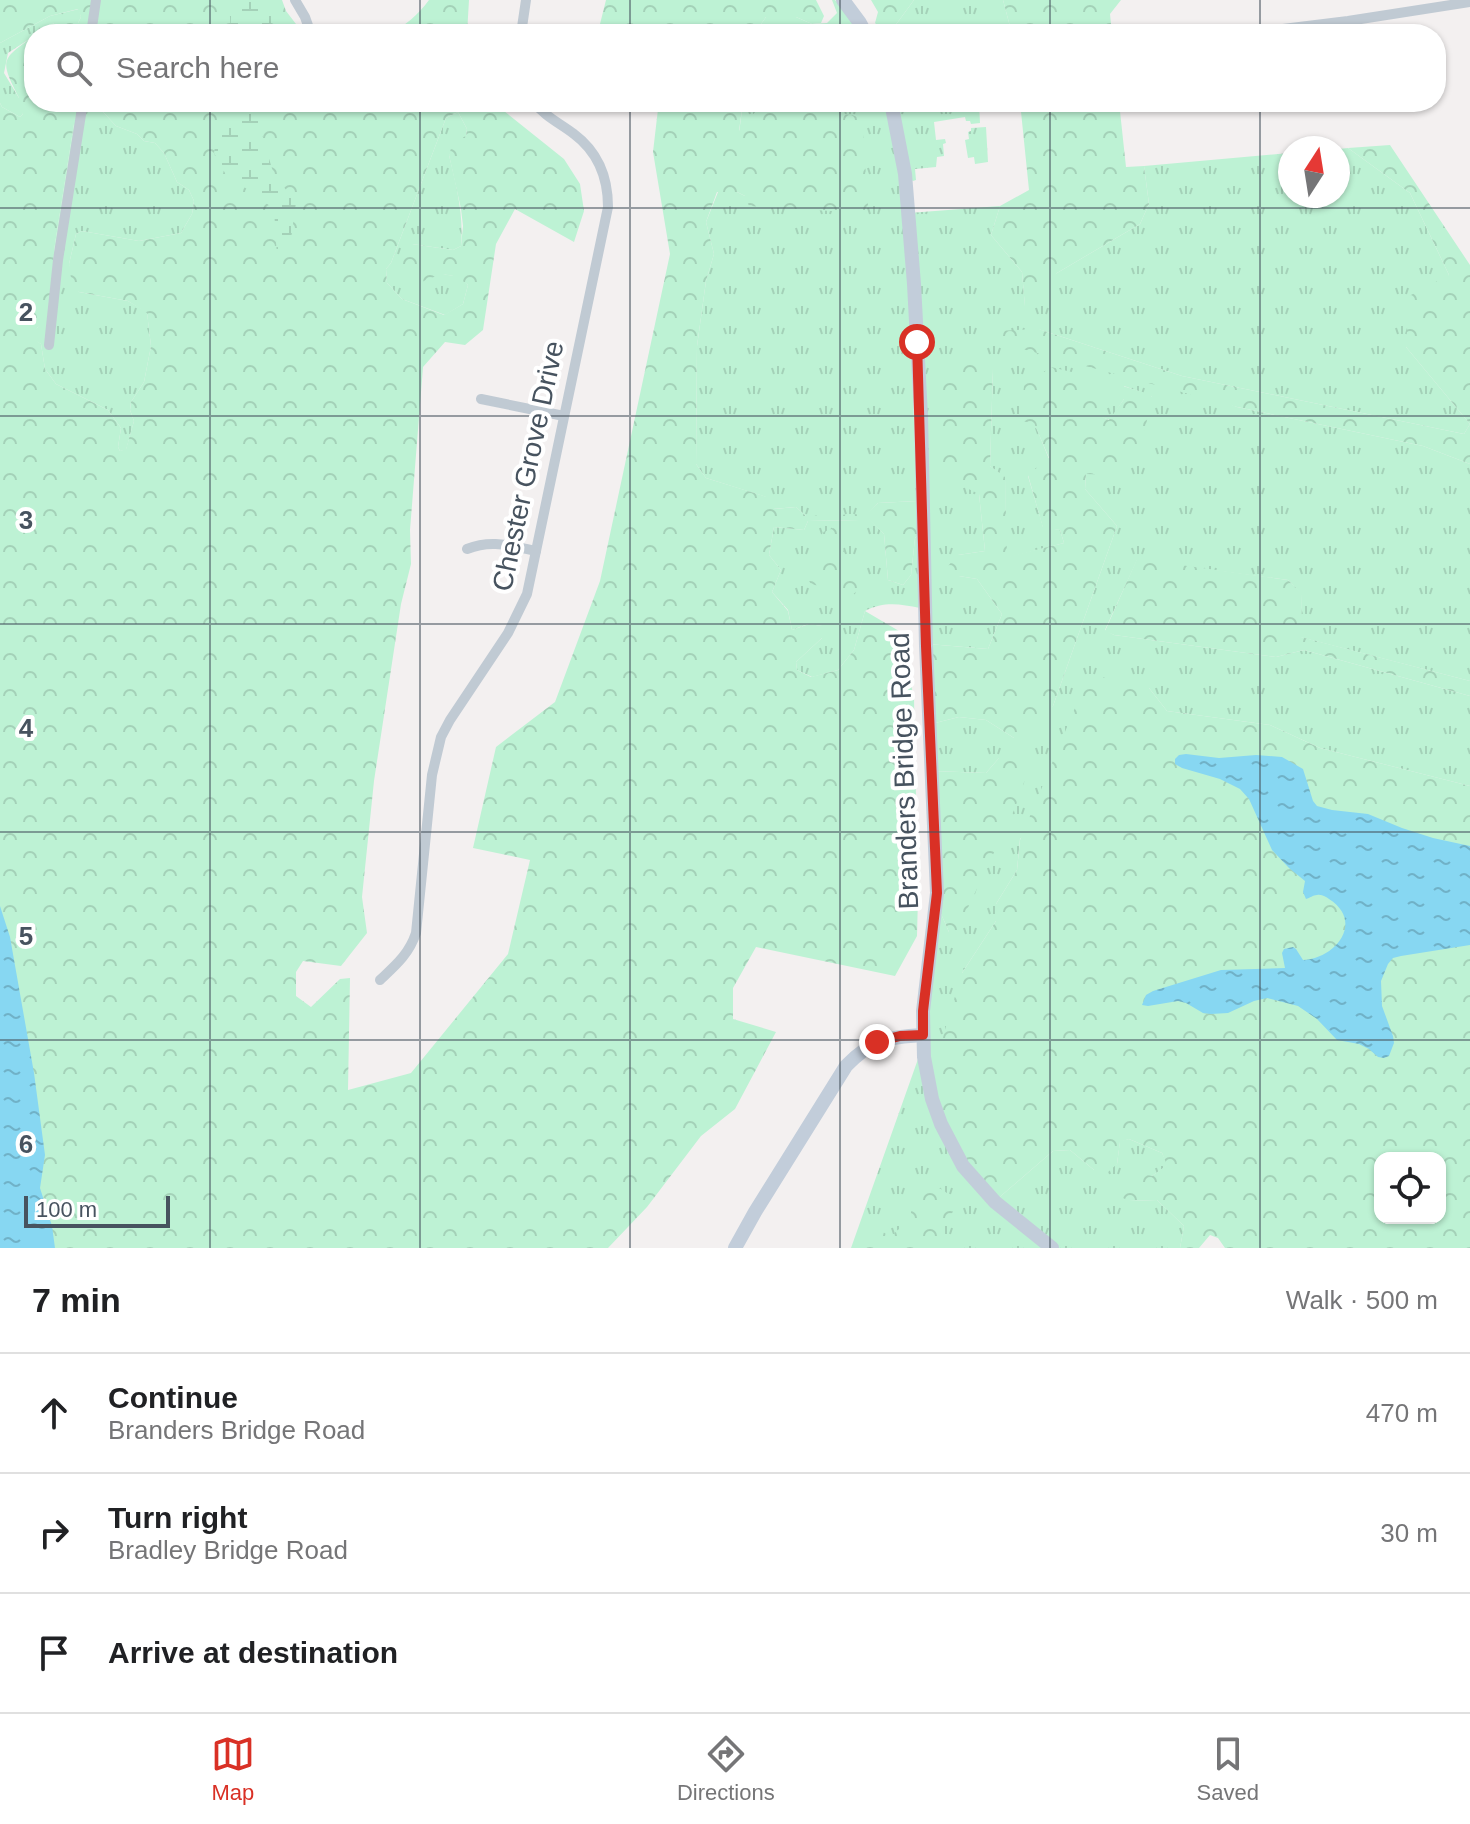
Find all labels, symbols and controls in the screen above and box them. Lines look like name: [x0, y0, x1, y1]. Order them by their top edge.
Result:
search box: [24, 24, 1446, 112]
icon: search: [52, 46, 96, 90]
text: Search here: [116, 51, 279, 84]
north arrow: [1278, 136, 1350, 208]
text: 2: [19, 297, 33, 327]
route start: [899, 324, 935, 360]
street label: Chester Grove Drive: [486, 338, 570, 594]
text: 3: [19, 505, 33, 535]
street label: Branders Bridge Road: [884, 632, 924, 910]
text: 4: [19, 713, 34, 743]
text: 5: [19, 921, 33, 951]
route end: [859, 1024, 895, 1060]
text: 6: [19, 1129, 33, 1159]
map controls: [1374, 1152, 1446, 1224]
button: locate: [1374, 1152, 1446, 1224]
scale bar: [24, 1192, 170, 1228]
text: 100 m: [36, 1197, 97, 1222]
text: 7 min: [32, 1281, 121, 1319]
text: Walk · 500 m: [1286, 1285, 1438, 1315]
text: Continue: [108, 1381, 238, 1414]
icon: ahead: [32, 1391, 76, 1435]
text: 470 m: [1366, 1398, 1438, 1428]
text: Branders Bridge Road: [108, 1415, 365, 1445]
text: Turn right: [108, 1501, 247, 1534]
icon: right: [32, 1511, 76, 1555]
text: 30 m: [1380, 1518, 1438, 1548]
text: Bradley Bridge Road: [108, 1535, 348, 1565]
icon: arrive: [32, 1631, 76, 1675]
text: Arrive at destination: [108, 1636, 398, 1669]
tab: Map: [211, 1732, 255, 1806]
tab: Directions: [677, 1732, 775, 1806]
tab: Saved: [1197, 1732, 1259, 1806]

